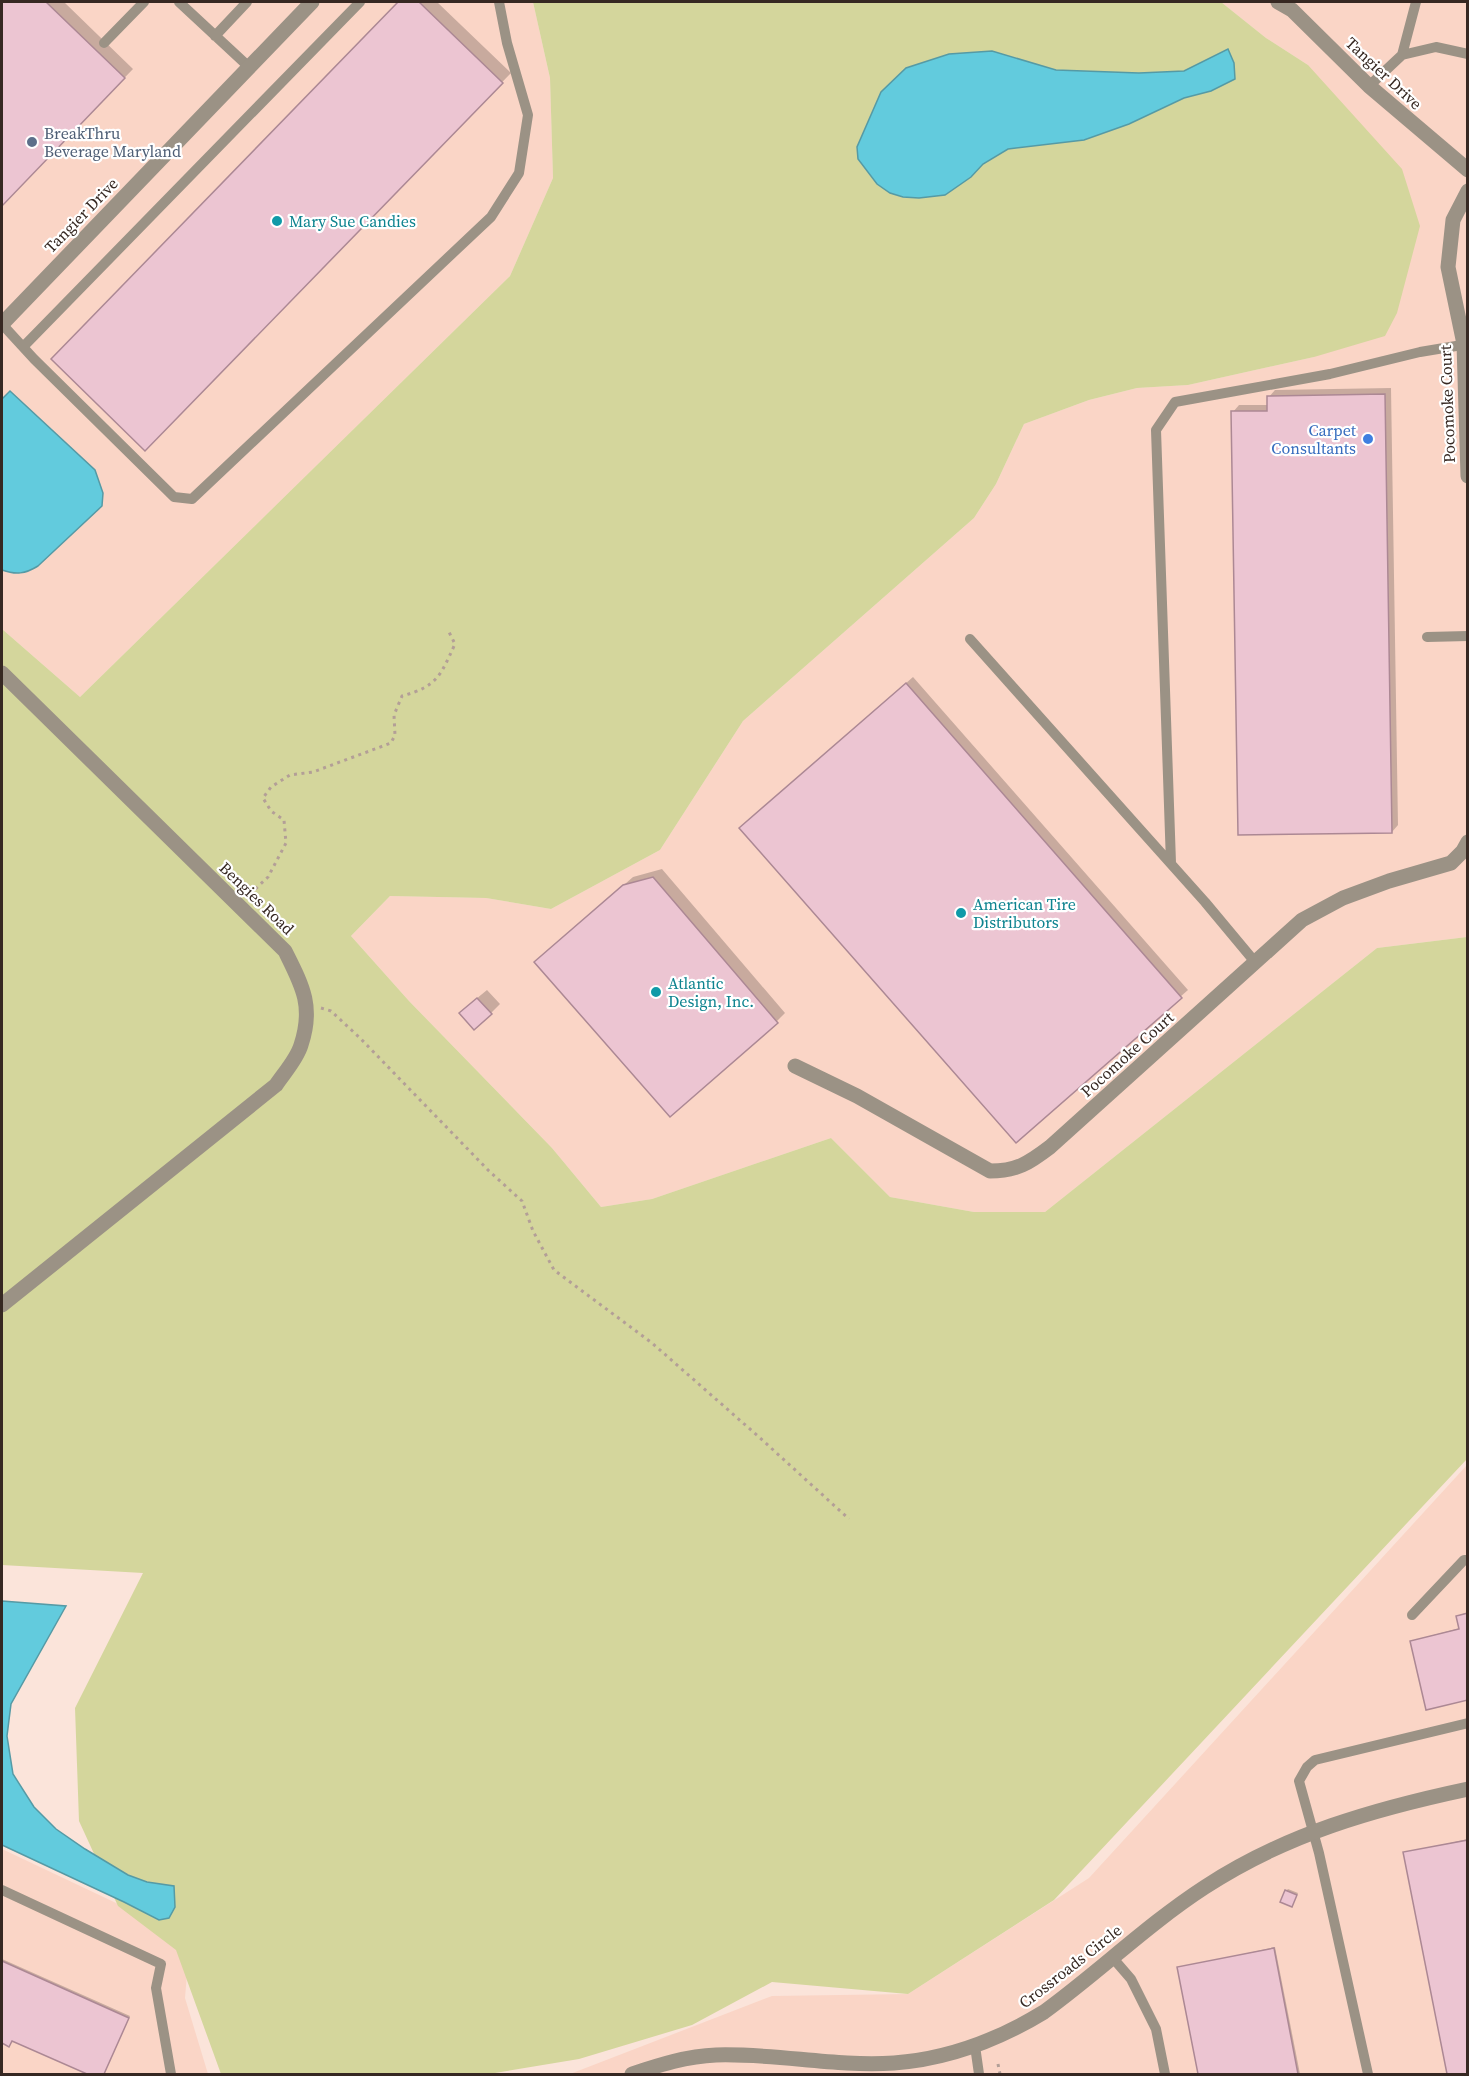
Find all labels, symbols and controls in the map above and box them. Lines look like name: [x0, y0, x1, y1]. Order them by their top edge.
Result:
street label: Tangier Drive: [1341, 32, 1427, 114]
place label: BreakThru Beverage Maryland: [44, 122, 181, 162]
marker: BreakThru Beverage Maryland: [25, 135, 39, 149]
street label: Tangier Drive: [39, 172, 123, 258]
place label: Mary Sue Candies: [289, 210, 416, 232]
marker: Mary Sue Candies: [270, 214, 284, 228]
street label: Pocomoke Court: [1434, 344, 1460, 463]
place label: Carpet Consultants: [1271, 419, 1357, 459]
marker: Carpet Consultants: [1361, 432, 1375, 446]
street label: Bengies Road: [215, 857, 299, 939]
place label: American Tire Distributors: [973, 893, 1076, 933]
marker: American Tire Distributors: [954, 906, 968, 920]
place label: Atlantic Design, Inc.: [668, 972, 754, 1012]
marker: Atlantic Design, Inc.: [649, 985, 663, 999]
street label: Pocomoke Court: [1076, 1006, 1179, 1102]
street label: Crossroads Circle: [1014, 1919, 1126, 2013]

